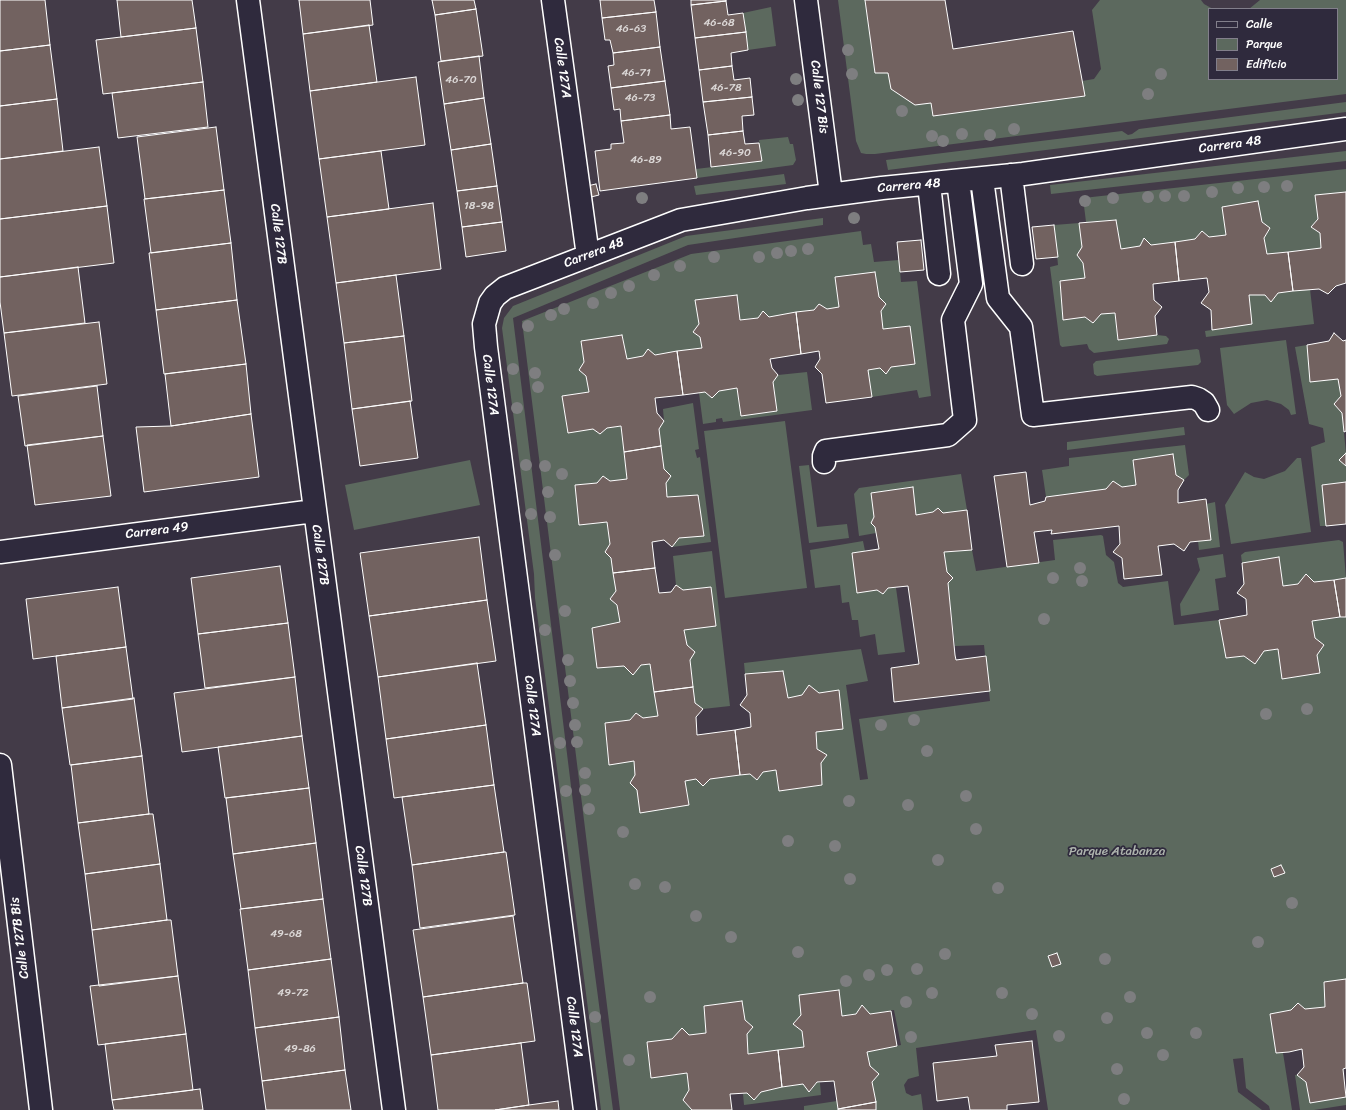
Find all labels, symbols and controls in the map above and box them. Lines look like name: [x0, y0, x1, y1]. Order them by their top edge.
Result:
legend: [1208, 8, 1338, 80]
text: Calle: [1246, 13, 1273, 35]
house number: 46-68: [703, 16, 735, 30]
house number: 46-63: [616, 22, 646, 36]
text: Parque: [1246, 33, 1282, 55]
street label: Calle 127A: [550, 37, 574, 99]
text: Edificio: [1246, 53, 1286, 75]
street label: Calle 127 Bis: [807, 59, 831, 135]
house number: 46-71: [621, 66, 651, 80]
house number: 46-70: [445, 73, 477, 87]
house number: 46-78: [710, 81, 742, 95]
house number: 46-73: [625, 91, 655, 105]
street label: Carrera 48: [1198, 133, 1262, 157]
house number: 46-90: [719, 146, 751, 160]
house number: 46-89: [630, 153, 662, 167]
street label: Carrera 48: [877, 175, 941, 197]
house number: 18-98: [464, 199, 494, 213]
street label: Calle 127B: [267, 203, 289, 265]
street label: Carrera 48: [562, 234, 626, 272]
street label: Calle 127A: [479, 354, 501, 416]
street label: Carrera 49: [125, 519, 189, 543]
street label: Calle 127B: [308, 524, 332, 586]
street label: Calle 127A: [521, 675, 543, 737]
park label: Parque Atabanza: [1069, 844, 1165, 860]
street label: Calle 127B: [351, 845, 375, 907]
street label: Calle 127B Bis: [7, 896, 33, 980]
house number: 49-68: [270, 927, 302, 941]
house number: 49-72: [277, 986, 309, 1000]
street label: Calle 127A: [563, 996, 585, 1058]
house number: 49-86: [284, 1042, 316, 1056]

